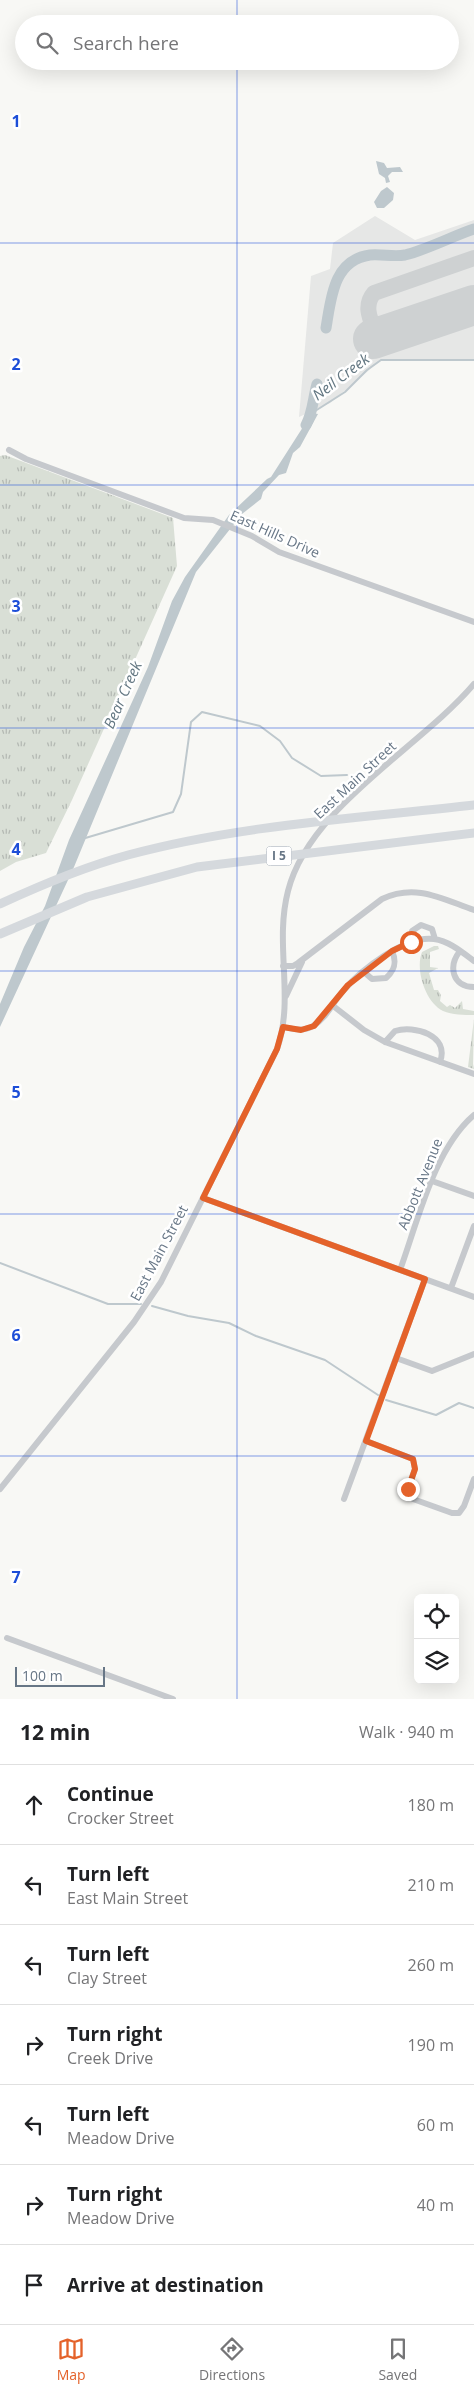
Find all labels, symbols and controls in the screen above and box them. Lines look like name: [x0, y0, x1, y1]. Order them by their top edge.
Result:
search box: [15, 15, 459, 70]
icon: search: [33, 29, 61, 57]
text: Search here: [73, 30, 179, 56]
text: 1: [11, 110, 21, 132]
water label: Neil Creek: [308, 348, 374, 404]
text: 2: [11, 353, 21, 375]
street label: East Hills Drive: [227, 505, 323, 562]
text: 3: [11, 595, 21, 617]
water label: Bear Creek: [98, 657, 146, 731]
street label: East Main Street: [309, 737, 400, 823]
text: 4: [11, 838, 21, 860]
road number: I 5: [266, 846, 292, 866]
route start: [400, 931, 423, 954]
text: 5: [11, 1081, 21, 1103]
street label: Abbott Avenue: [393, 1135, 447, 1232]
street label: East Main Street: [125, 1201, 192, 1304]
text: 6: [11, 1324, 21, 1346]
route end: [397, 1478, 420, 1501]
text: 7: [11, 1566, 21, 1588]
map controls: [414, 1594, 459, 1684]
button: locate: [414, 1594, 459, 1639]
button: layers: [414, 1639, 459, 1684]
scale bar: [15, 1664, 105, 1687]
text: 100 m: [22, 1666, 63, 1685]
text: 12 min: [20, 1718, 90, 1746]
text: Walk · 940 m: [359, 1721, 454, 1743]
text: Continue: [67, 1781, 154, 1807]
icon: ahead: [20, 1791, 48, 1819]
text: 180 m: [408, 1794, 454, 1816]
text: Crocker Street: [67, 1807, 174, 1829]
text: Turn left: [67, 1861, 149, 1887]
icon: left: [20, 1871, 48, 1899]
text: 210 m: [408, 1874, 454, 1896]
text: East Main Street: [67, 1887, 188, 1909]
text: Turn left: [67, 1941, 149, 1967]
icon: left: [20, 1951, 48, 1979]
text: 260 m: [408, 1954, 454, 1976]
text: Clay Street: [67, 1967, 147, 1989]
text: Turn right: [67, 2021, 162, 2047]
icon: right: [20, 2031, 48, 2059]
text: 190 m: [408, 2034, 454, 2056]
text: Creek Drive: [67, 2047, 153, 2069]
text: Turn left: [67, 2101, 149, 2127]
icon: left: [20, 2111, 48, 2139]
text: 60 m: [417, 2114, 454, 2136]
text: Meadow Drive: [67, 2127, 174, 2149]
text: Turn right: [67, 2181, 162, 2207]
icon: right: [20, 2191, 48, 2219]
text: 40 m: [417, 2194, 454, 2216]
text: Meadow Drive: [67, 2207, 174, 2229]
icon: arrive: [20, 2271, 48, 2299]
text: Arrive at destination: [67, 2272, 264, 2298]
tab: Map: [57, 2335, 86, 2384]
tab: Directions: [199, 2335, 265, 2384]
tab: Saved: [378, 2335, 417, 2384]

